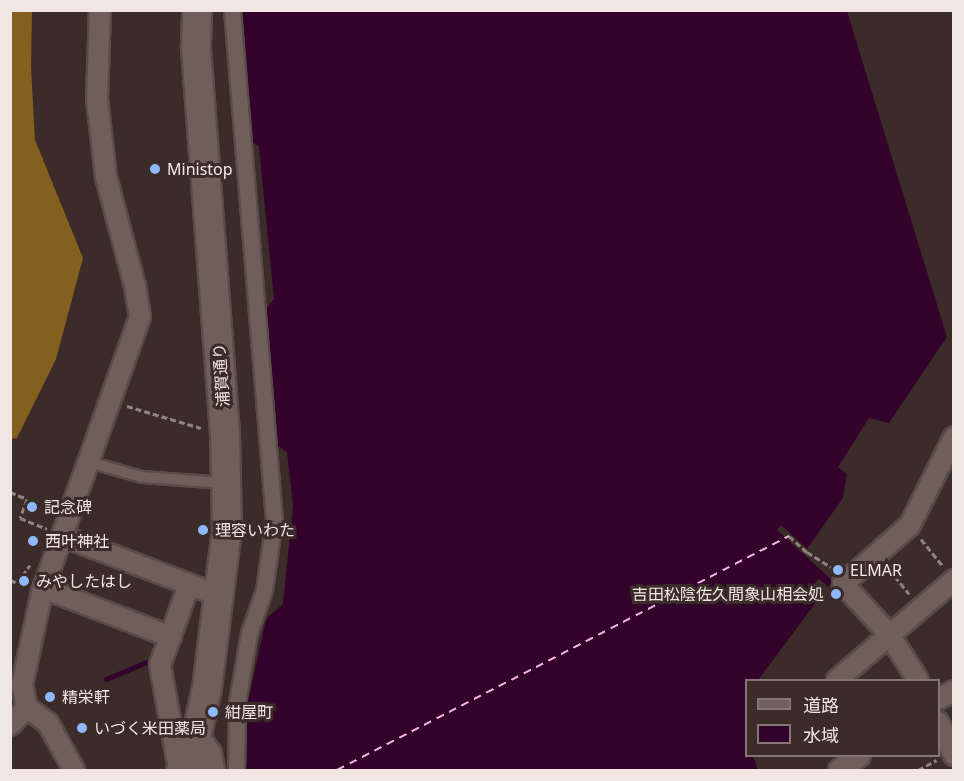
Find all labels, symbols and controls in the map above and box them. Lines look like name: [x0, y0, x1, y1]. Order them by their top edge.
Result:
place label: Ministop: [167, 159, 233, 179]
marker: Ministop: [148, 162, 162, 176]
street label: 浦賀通り: [209, 342, 233, 408]
place label: 記念碑: [44, 497, 92, 517]
marker: 記念碑: [25, 500, 39, 514]
place label: 理容いわた: [215, 520, 295, 540]
marker: 理容いわた: [196, 523, 210, 537]
place label: 西叶神社: [45, 531, 109, 551]
marker: 西叶神社: [26, 534, 40, 548]
place label: ELMAR: [850, 560, 902, 580]
marker: ELMAR: [831, 563, 845, 577]
place label: みやしたはし: [36, 571, 132, 591]
marker: みやしたはし: [17, 574, 31, 588]
place label: 吉田松陰佐久間象山相会処: [632, 584, 824, 604]
marker: 吉田松陰佐久間象山相会処: [829, 587, 843, 601]
legend: [745, 679, 940, 757]
place label: 精栄軒: [62, 687, 110, 707]
marker: 精栄軒: [43, 690, 57, 704]
text: 道路: [803, 693, 839, 717]
place label: 紺屋町: [225, 702, 273, 722]
marker: 紺屋町: [206, 705, 220, 719]
place label: いづく米田薬局: [94, 718, 206, 738]
marker: いづく米田薬局: [75, 721, 89, 735]
text: 水域: [803, 723, 839, 747]

